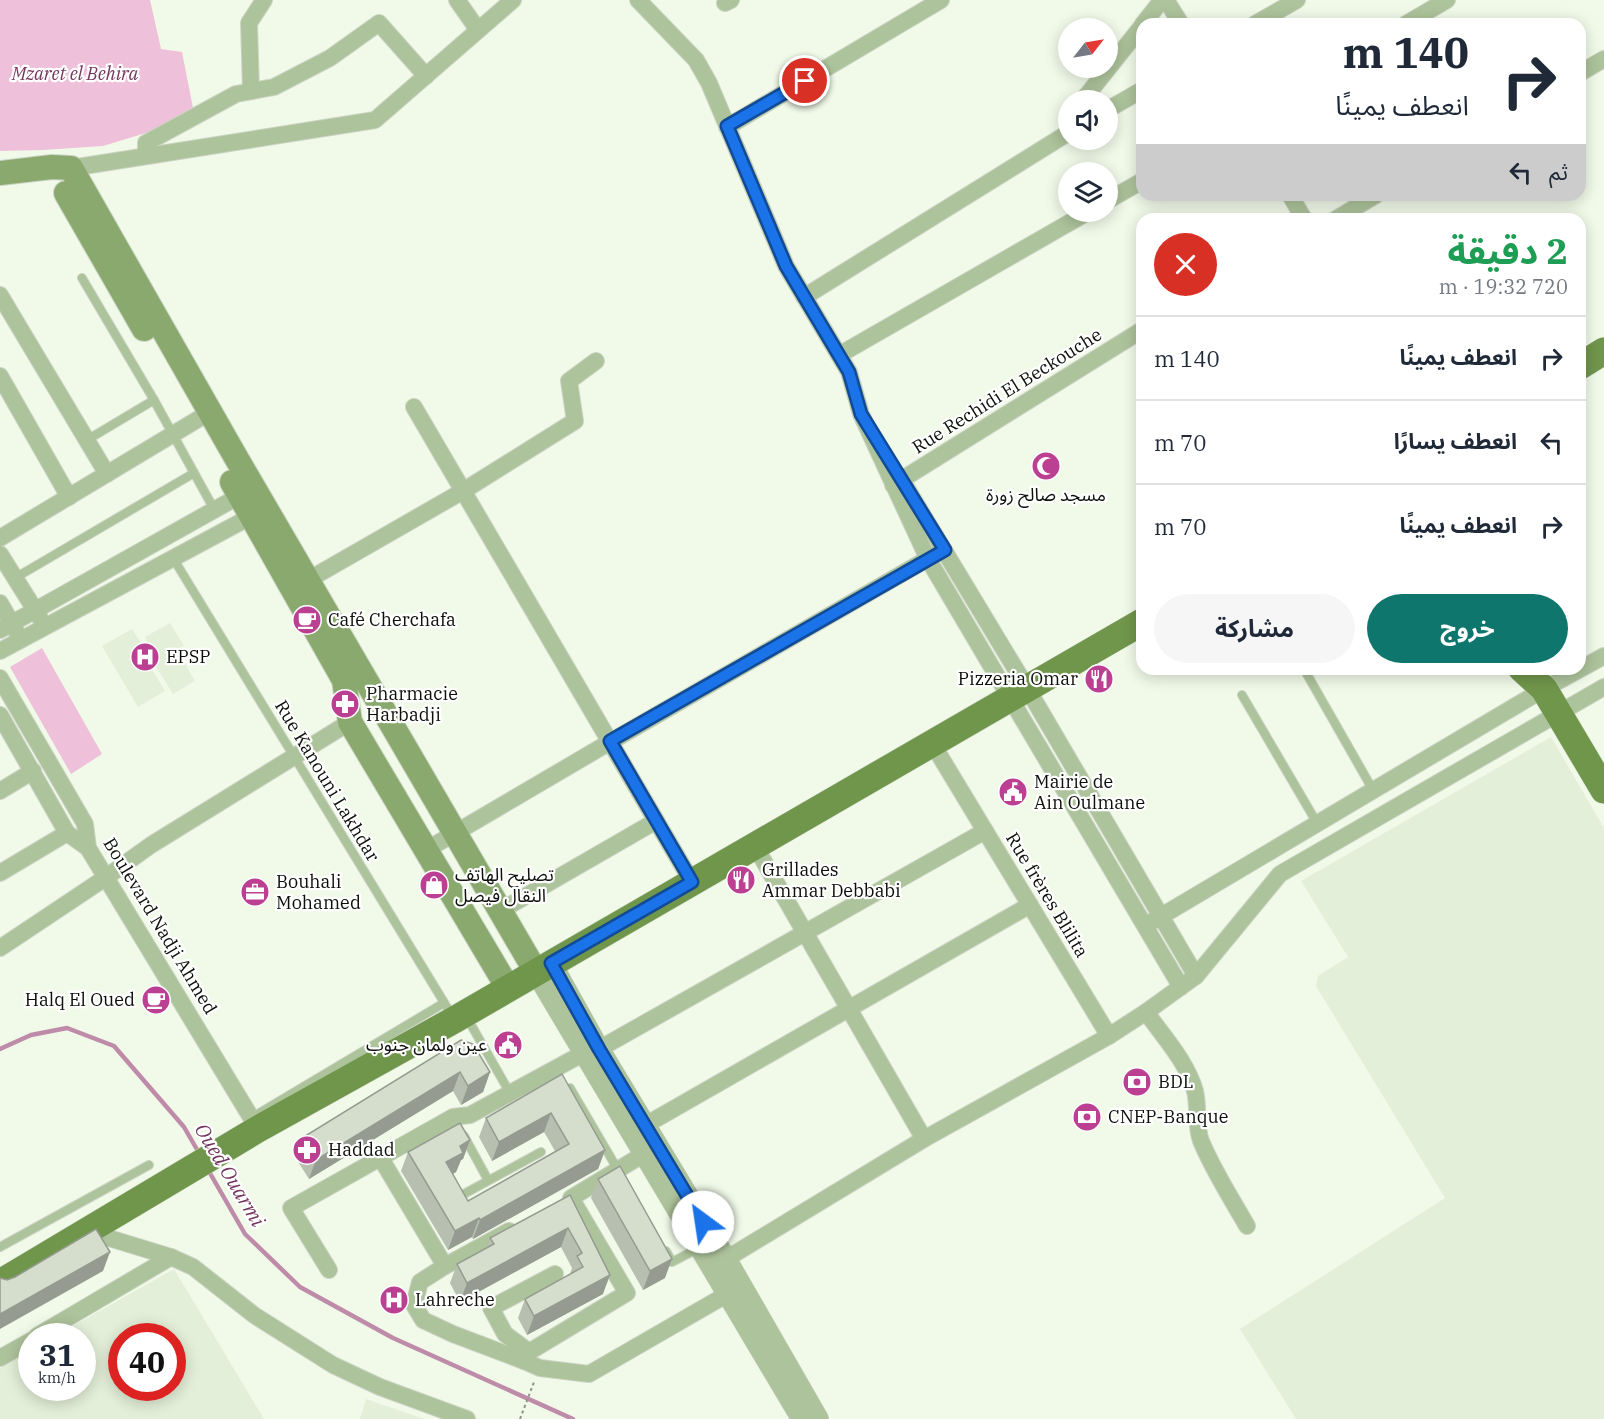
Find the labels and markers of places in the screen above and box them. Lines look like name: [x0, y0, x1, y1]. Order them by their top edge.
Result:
pin: [779, 55, 830, 106]
mosque icon: مسجد صالح زورة: [1030, 450, 1062, 482]
place label: مسجد صالح زورة: [986, 483, 1106, 508]
cafe icon: Café Cherchafa: [291, 604, 323, 636]
place label: Café Cherchafa: [328, 608, 456, 631]
hospital icon: EPSP: [129, 641, 161, 673]
place label: EPSP: [166, 645, 211, 668]
restaurant icon: Pizzeria Omar: [1083, 663, 1115, 695]
place label: Pizzeria Omar: [958, 667, 1078, 690]
place label: Pharmacie Harbadji: [366, 682, 458, 726]
pharmacy icon: Pharmacie Harbadji: [329, 688, 361, 720]
place label: Mairie de Ain Oulmane: [1034, 770, 1145, 814]
public building icon: Mairie de Ain Oulmane: [997, 776, 1029, 808]
place label: Grillades Ammar Debbabi: [762, 858, 901, 902]
place label: تصليح الهاتف النقال فيصل: [455, 863, 554, 907]
restaurant icon: Grillades Ammar Debbabi: [725, 864, 757, 896]
shop icon: تصليح الهاتف النقال فيصل: [418, 869, 450, 901]
place label: Bouhali Mohamed: [276, 870, 361, 914]
office icon: Bouhali Mohamed: [239, 876, 271, 908]
cafe icon: Halq El Oued: [140, 984, 172, 1016]
place label: Halq El Oued: [25, 988, 135, 1011]
public building icon: عين ولمان جنوب: [492, 1029, 524, 1061]
place label: عين ولمان جنوب: [366, 1033, 487, 1056]
bank icon: BDL: [1121, 1066, 1153, 1098]
place label: BDL: [1158, 1070, 1193, 1093]
bank icon: CNEP-Banque: [1071, 1101, 1103, 1133]
place label: CNEP-Banque: [1108, 1105, 1228, 1128]
pharmacy icon: Haddad: [291, 1134, 323, 1166]
place label: Haddad: [328, 1138, 395, 1161]
hospital icon: Lahreche: [378, 1284, 410, 1316]
place label: Lahreche: [415, 1288, 495, 1311]

